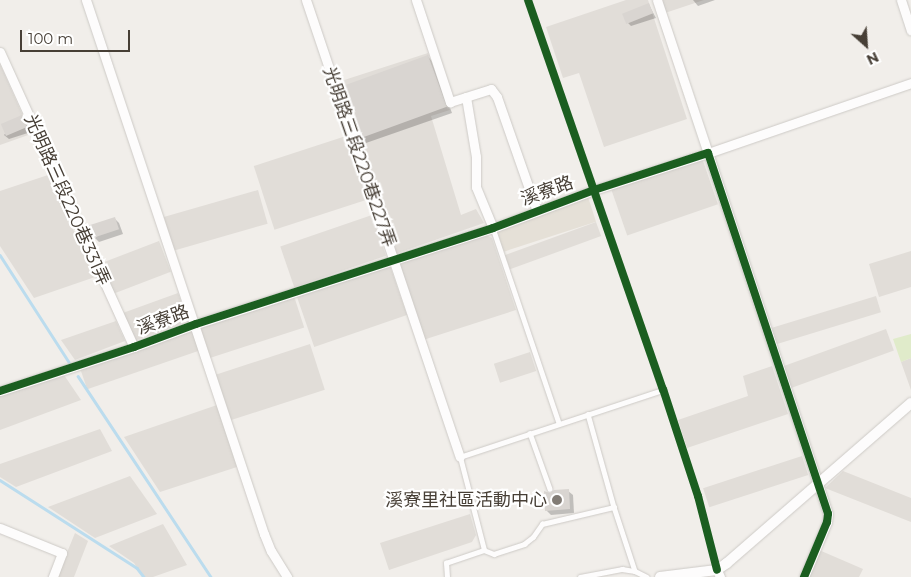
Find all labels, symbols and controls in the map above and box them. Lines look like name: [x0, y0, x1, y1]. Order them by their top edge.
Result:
scale bar: [22, 20, 132, 52]
north arrow: [841, 20, 891, 70]
text: 100 m: [28, 29, 73, 48]
text: N: [864, 48, 882, 69]
street label: 光明路三段220巷227弄: [318, 64, 400, 250]
street label: 光明路三段220巷331弄: [20, 111, 114, 289]
street label: 溪寮路: [518, 172, 576, 210]
street label: 溪寮路: [134, 301, 192, 339]
place label: 溪寮里社區活動中心: [385, 489, 547, 511]
marker: 溪寮里社區活動中心: [551, 494, 563, 506]

